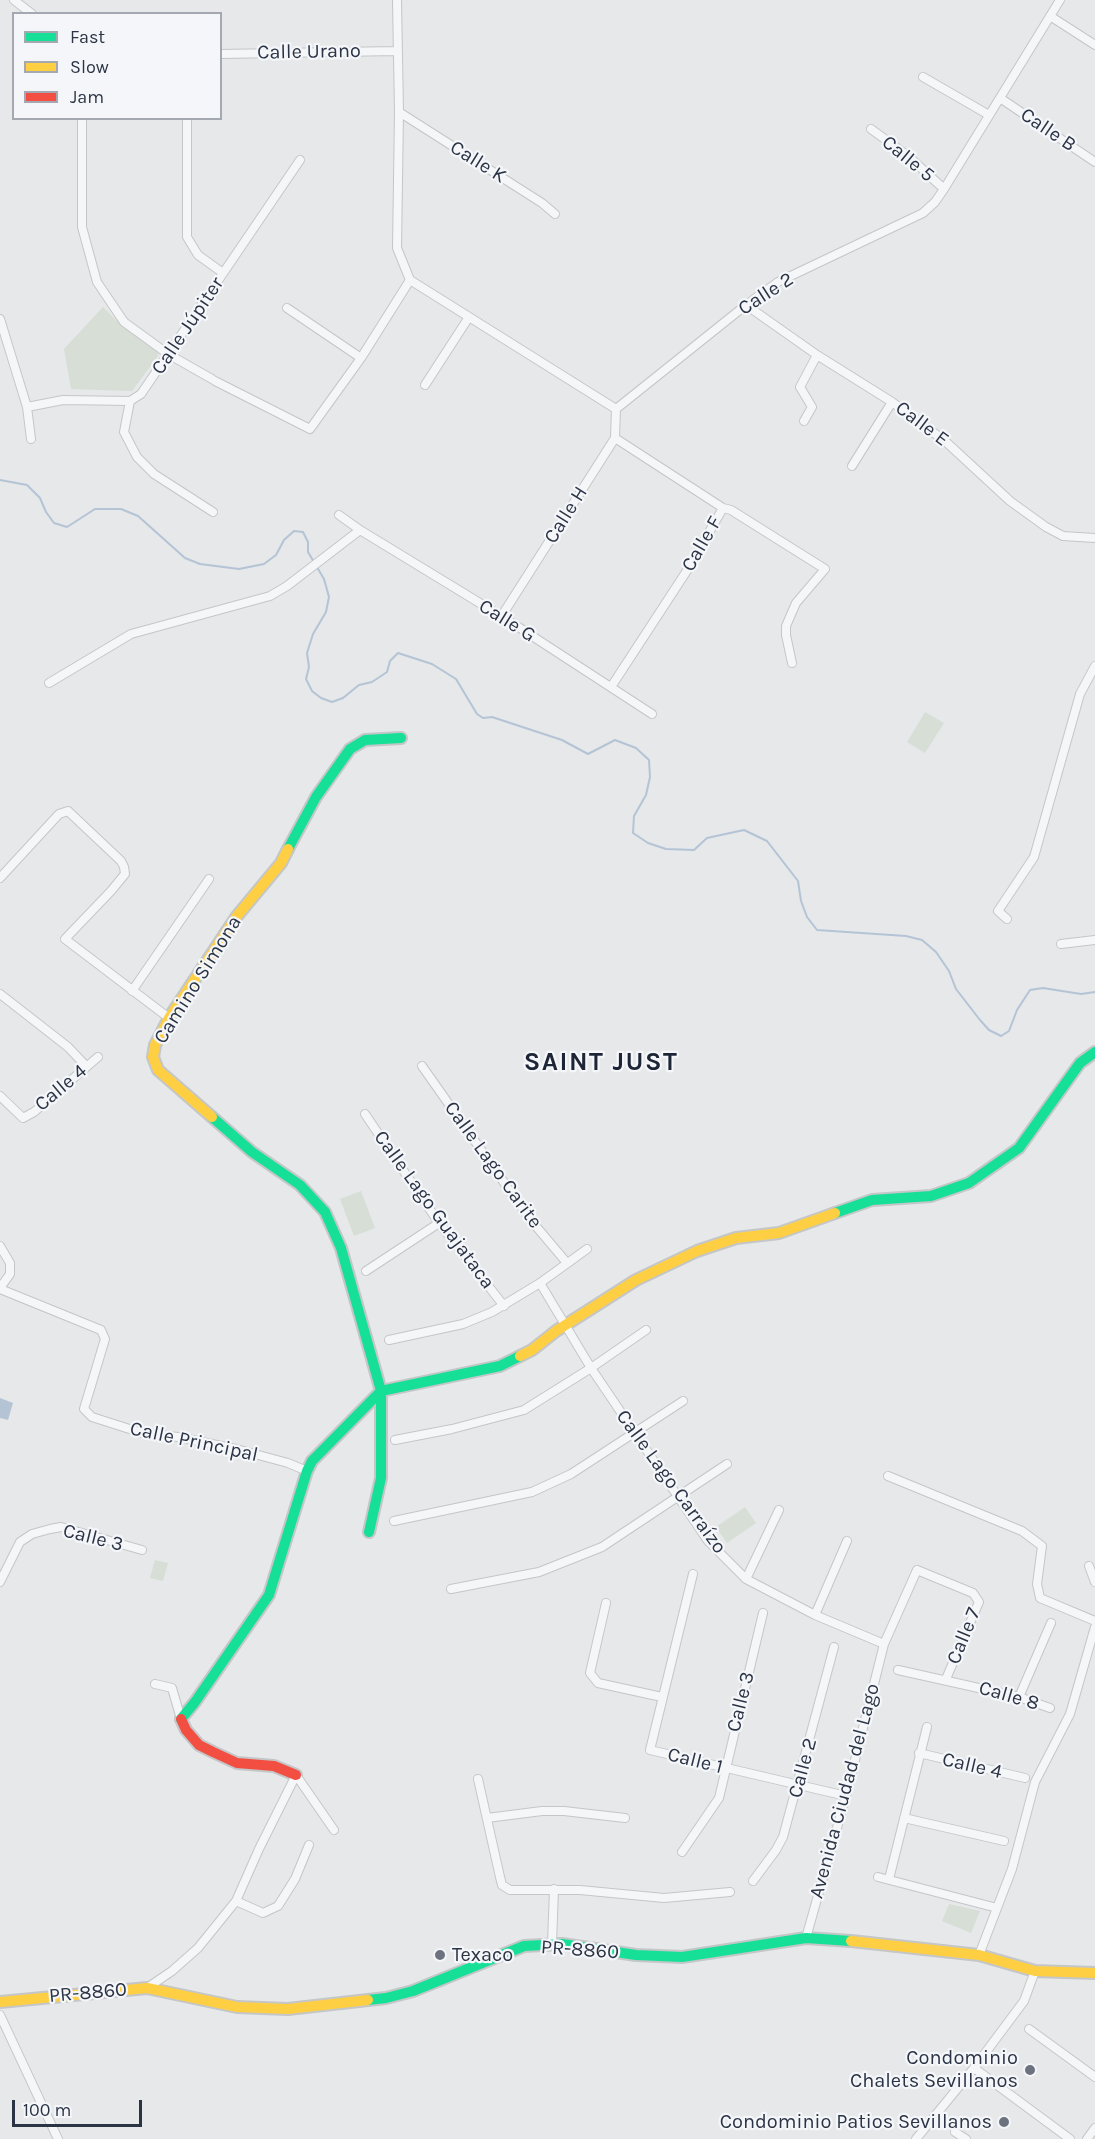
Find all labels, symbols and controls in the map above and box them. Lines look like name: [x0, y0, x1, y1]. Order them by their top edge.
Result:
legend: [12, 12, 222, 120]
text: Fast: [70, 26, 105, 48]
street label: Calle Urano: [257, 39, 361, 65]
text: Slow: [70, 56, 109, 78]
text: Jam: [70, 86, 104, 108]
street label: Calle B: [1016, 103, 1080, 157]
street label: Calle 5: [877, 131, 939, 187]
street label: Calle K: [446, 135, 510, 189]
street label: Calle 2: [734, 267, 798, 321]
street label: Calle Júpiter: [147, 273, 229, 379]
street label: Calle E: [891, 396, 953, 452]
street label: Calle H: [539, 482, 593, 548]
street label: Calle F: [677, 512, 727, 576]
street label: Calle G: [474, 594, 540, 648]
street label: Camino Simona: [149, 912, 247, 1048]
district label: SAINT JUST: [524, 1047, 678, 1079]
street label: Calle 4: [30, 1059, 92, 1117]
street label: Calle Lago Carite: [439, 1097, 547, 1233]
street label: Calle Lago Guajataca: [368, 1126, 500, 1294]
street label: Calle Lago Carraízo: [611, 1405, 731, 1559]
street label: Calle Principal: [128, 1417, 260, 1467]
street label: Calle 3: [60, 1519, 126, 1557]
street label: Calle 7: [942, 1604, 986, 1668]
street label: Calle 3: [722, 1669, 760, 1735]
street label: Calle 8: [976, 1676, 1042, 1716]
street label: Avenida Ciudad del Lago: [805, 1681, 885, 1901]
street label: Calle 2: [784, 1735, 822, 1801]
street label: Calle 1: [665, 1743, 725, 1779]
street label: Calle 4: [940, 1747, 1004, 1785]
street label: PR-8860: [540, 1935, 620, 1965]
place label: Texaco: [452, 1943, 513, 1967]
marker: Texaco: [433, 1948, 447, 1962]
street label: PR-8860: [48, 1978, 128, 2008]
place label: Condominio Chalets Sevillanos: [850, 2046, 1018, 2093]
marker: Condominio Chalets Sevillanos: [1023, 2063, 1037, 2077]
scale bar: [15, 2088, 146, 2126]
text: 100 m: [23, 2099, 71, 2121]
place label: Condominio Patios Sevillanos: [720, 2110, 992, 2134]
marker: Condominio Patios Sevillanos: [997, 2115, 1011, 2129]

